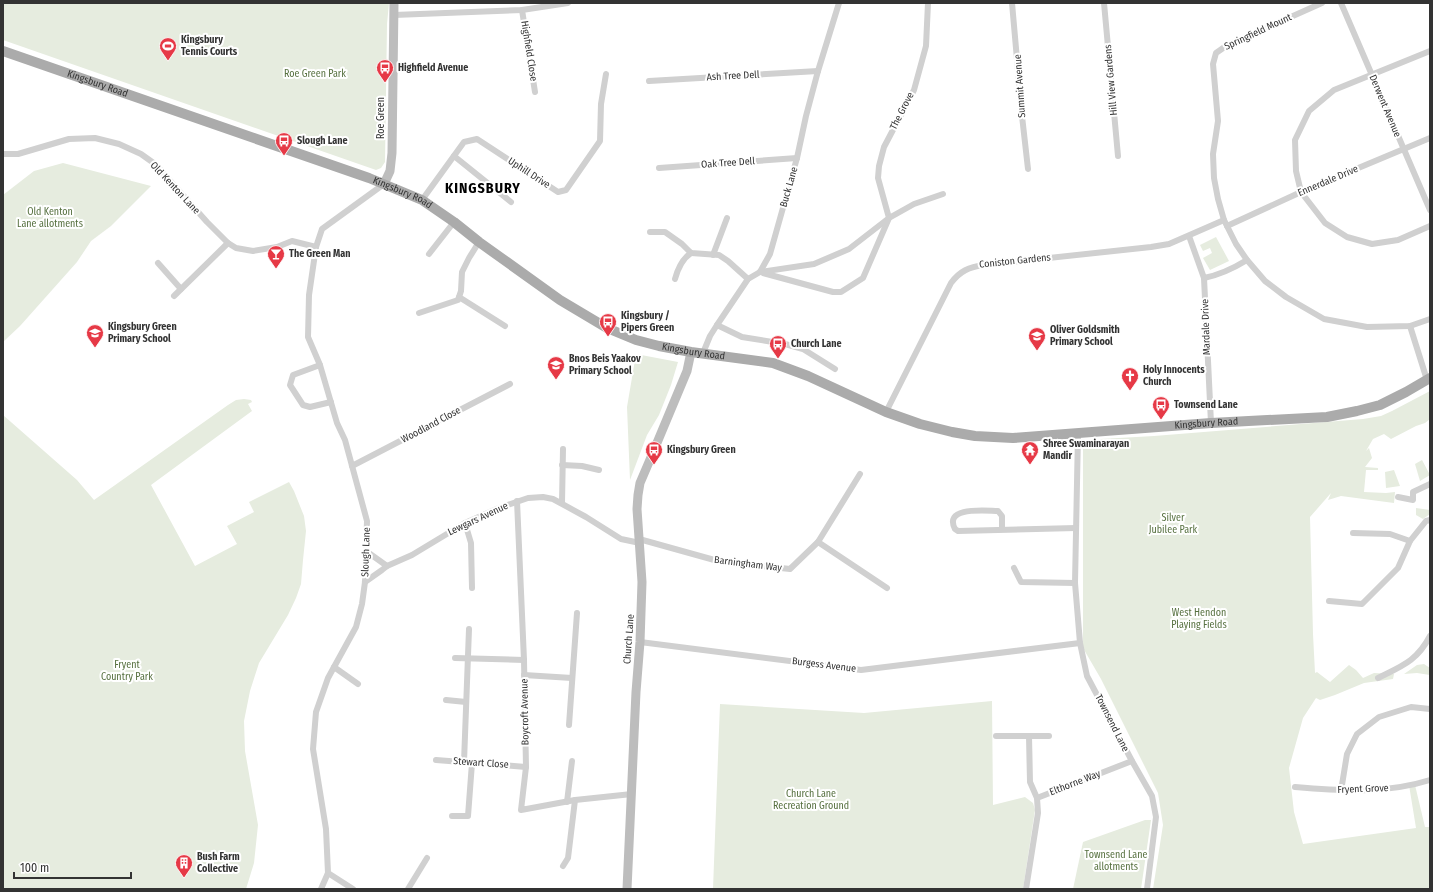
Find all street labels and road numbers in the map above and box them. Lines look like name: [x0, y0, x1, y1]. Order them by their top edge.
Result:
street label: Springfield Mount: [1222, 11, 1294, 53]
street label: Highfield Close: [518, 20, 540, 82]
street label: Hill View Gardens: [1102, 44, 1120, 116]
street label: Summit Avenue: [1012, 54, 1028, 118]
street label: Kingsbury Road: [65, 68, 130, 100]
street label: Ash Tree Dell: [706, 69, 760, 83]
street label: Derwent Avenue: [1366, 73, 1404, 139]
street label: The Grove: [887, 90, 917, 132]
street label: Roe Green: [375, 97, 387, 139]
street label: Uphill Drive: [506, 155, 552, 191]
street label: Oak Tree Dell: [701, 155, 756, 171]
street label: Old Kenton Lane: [148, 159, 202, 217]
street label: Ennerdale Drive: [1296, 163, 1360, 199]
street label: Buck Lane: [778, 165, 800, 209]
street label: Kingsbury Road: [371, 174, 435, 211]
street label: Coniston Gardens: [979, 251, 1051, 271]
street label: Mardale Drive: [1199, 299, 1213, 355]
street label: Kingsbury Road: [661, 341, 726, 362]
street label: Woodland Close: [399, 404, 463, 446]
street label: Kingsbury Road: [1174, 416, 1238, 432]
street label: Lewgars Avenue: [446, 500, 510, 538]
street label: Slough Lane: [359, 527, 373, 577]
street label: Barningham Way: [713, 554, 783, 574]
street label: Church Lane: [621, 614, 637, 664]
street label: Burgess Avenue: [791, 655, 857, 675]
street label: Boycroft Avenue: [518, 679, 532, 745]
street label: Townsend Lane: [1092, 692, 1132, 754]
street label: Stewart Close: [453, 755, 509, 771]
street label: Elthorne Way: [1048, 768, 1103, 798]
street label: Fryent Grove: [1337, 782, 1389, 796]

